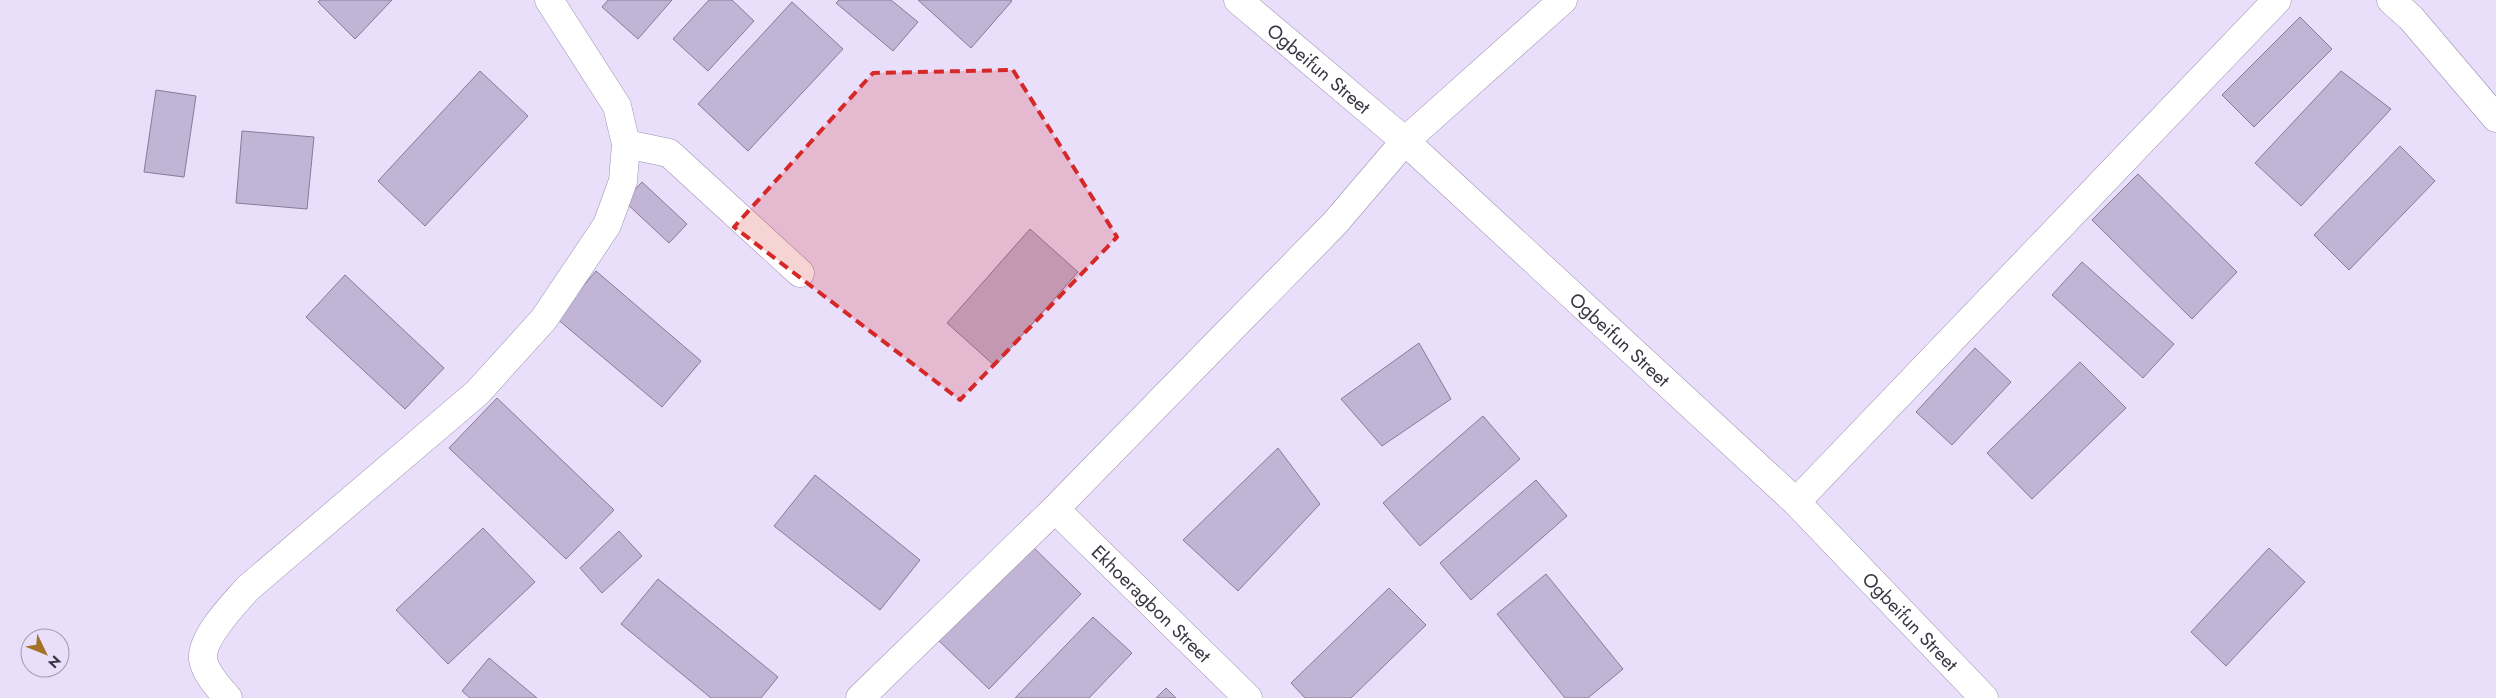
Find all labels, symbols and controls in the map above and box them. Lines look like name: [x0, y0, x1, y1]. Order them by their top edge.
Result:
street label: Ogbeifun Street: [1261, 17, 1377, 121]
street label: Ogbeifun Street: [1563, 286, 1676, 393]
street label: Ekhoeragbon Street: [1085, 539, 1217, 669]
street label: Ogbeifun Street: [1856, 566, 1964, 677]
north arrow: [20, 628, 70, 678]
text: N: [43, 651, 66, 673]

